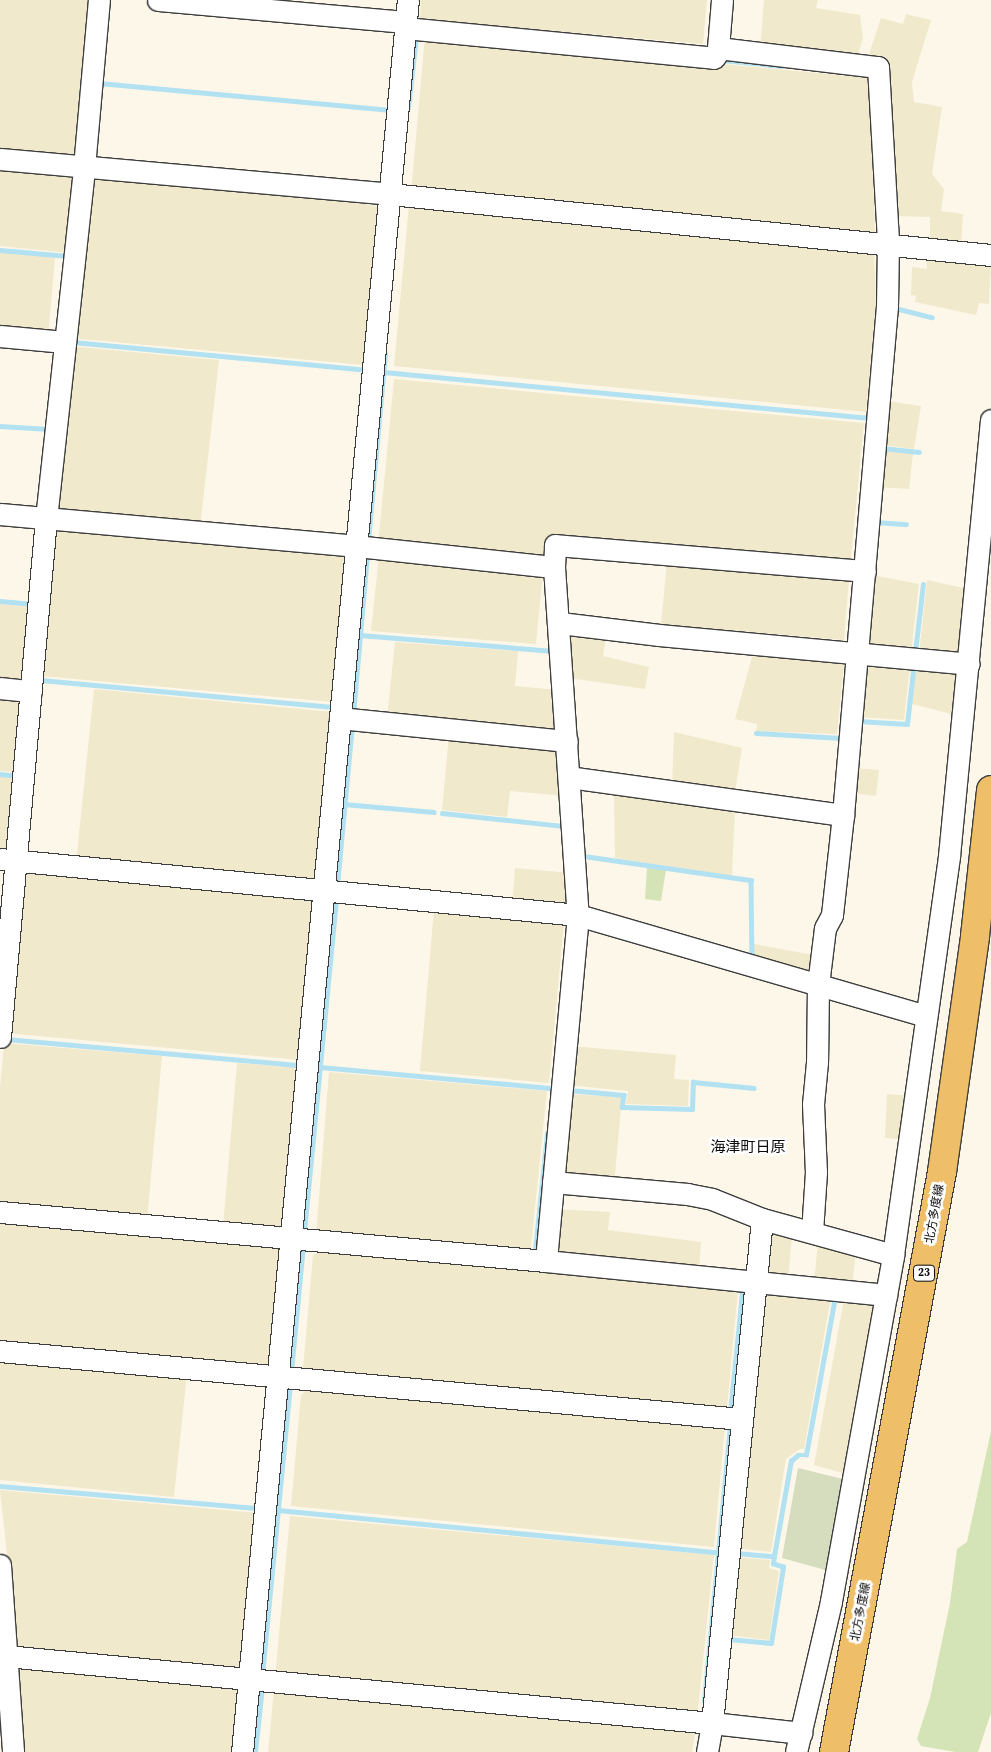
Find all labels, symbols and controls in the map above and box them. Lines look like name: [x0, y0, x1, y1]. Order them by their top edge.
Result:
district label: 海津町日原: [711, 1138, 785, 1156]
street label: 北方多度線: [923, 1183, 947, 1245]
road number: 23: [913, 1264, 935, 1282]
street label: 北方多度線: [848, 1581, 874, 1643]

